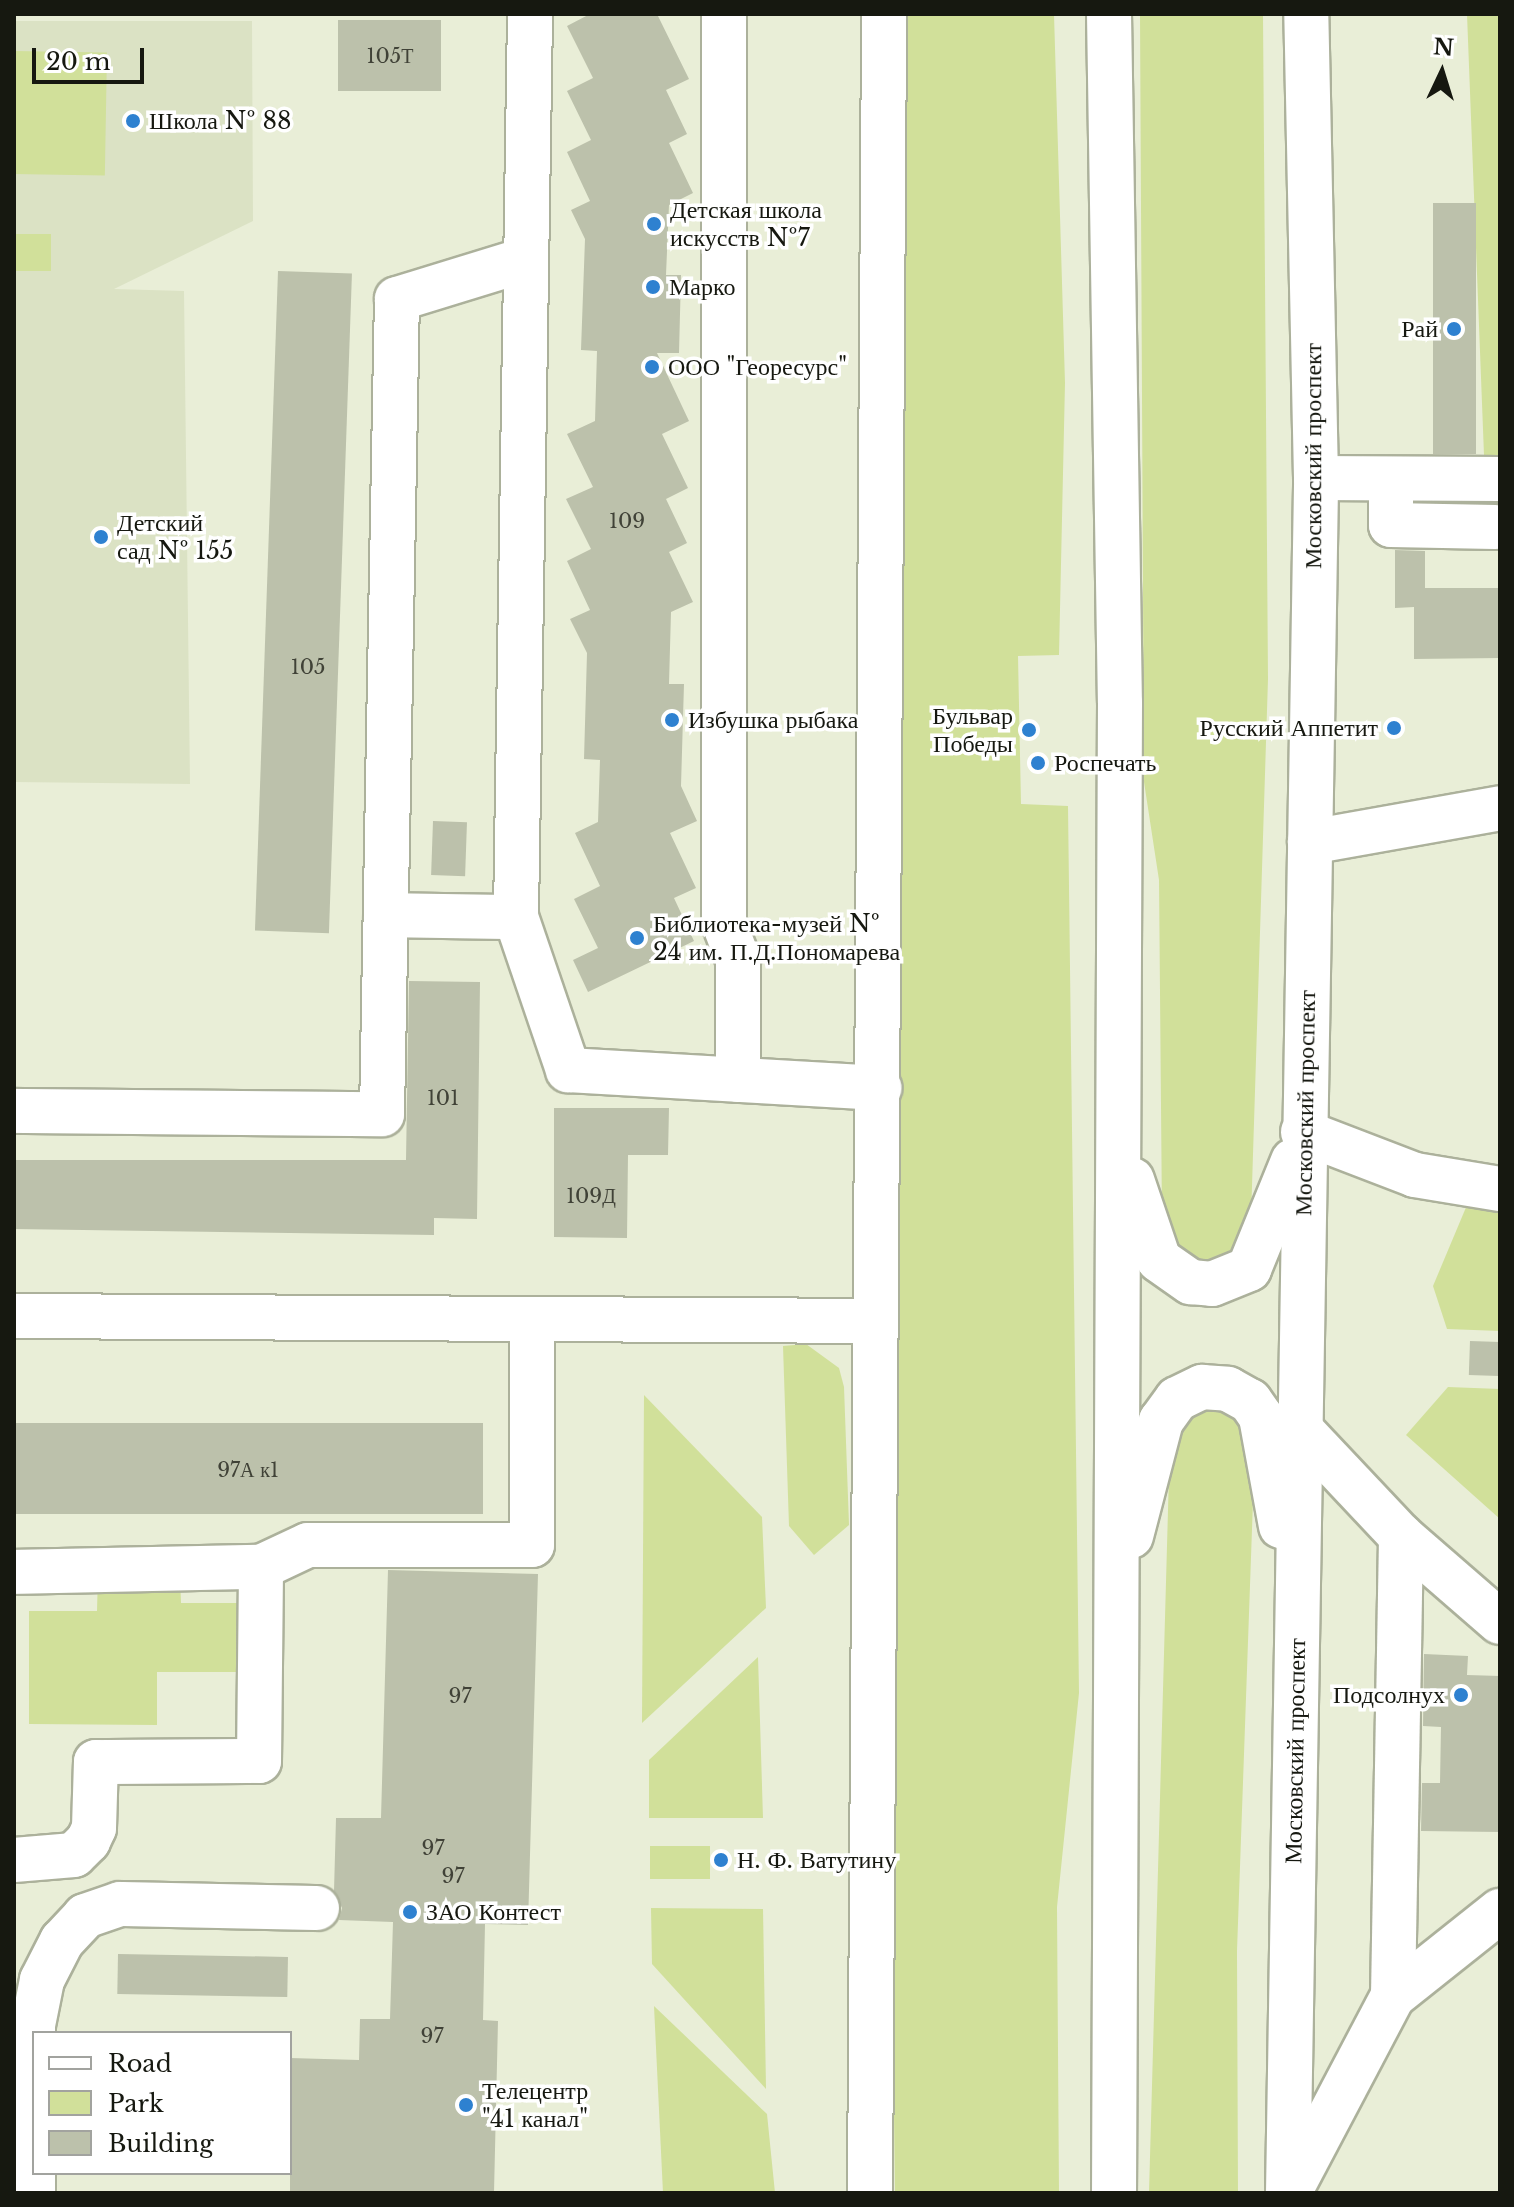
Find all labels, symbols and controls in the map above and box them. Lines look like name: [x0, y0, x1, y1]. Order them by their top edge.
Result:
scale bar: [36, 32, 148, 82]
north arrow: [1402, 32, 1482, 112]
text: N: [1432, 33, 1455, 62]
house number: 105Т: [367, 44, 413, 68]
text: 20 m: [46, 47, 111, 76]
place label: Школа № 88: [149, 107, 292, 135]
marker: Школа № 88: [124, 112, 142, 130]
place label: Детская школа искусств №7: [670, 196, 822, 252]
marker: Детская школа искусств №7: [645, 215, 663, 233]
place label: Марко: [669, 273, 735, 301]
marker: Марко: [644, 278, 662, 296]
place label: Рай: [1401, 315, 1438, 343]
marker: Рай: [1445, 320, 1463, 338]
street label: Московский проспект: [1299, 343, 1327, 569]
place label: ООО "Георесурс": [668, 353, 847, 381]
marker: ООО "Георесурс": [643, 358, 661, 376]
place label: Детский сад № 155: [117, 509, 233, 565]
house number: 109: [609, 509, 645, 533]
marker: Детский сад № 155: [92, 528, 110, 546]
house number: 105: [291, 655, 325, 679]
place label: Бульвар Победы: [932, 702, 1013, 758]
place label: Избушка рыбака: [688, 706, 858, 734]
marker: Избушка рыбака: [663, 711, 681, 729]
place label: Русский Аппетит: [1200, 714, 1378, 742]
marker: Русский Аппетит: [1385, 719, 1403, 737]
marker: Бульвар Победы: [1020, 721, 1038, 739]
place label: Роспечать: [1054, 749, 1156, 777]
marker: Роспечать: [1029, 754, 1047, 772]
place label: Библиотека-музей № 24 им. П.Д.Пономарева: [653, 910, 900, 966]
marker: Библиотека-музей № 24 им. П.Д.Пономарева: [628, 929, 646, 947]
street label: Московский проспект: [1289, 990, 1321, 1216]
house number: 101: [427, 1086, 459, 1110]
house number: 109Д: [566, 1184, 616, 1208]
house number: 97А к1: [217, 1458, 279, 1482]
street label: Московский проспект: [1279, 1638, 1311, 1864]
place label: Подсолнух: [1333, 1681, 1445, 1709]
house number: 97: [449, 1684, 471, 1708]
marker: Подсолнух: [1452, 1686, 1470, 1704]
house number: 97: [422, 1836, 444, 1860]
place label: Н. Ф. Ватутину: [737, 1846, 896, 1874]
marker: Н. Ф. Ватутину: [712, 1851, 730, 1869]
house number: 97: [442, 1864, 464, 1888]
place label: ЗАО Контест: [426, 1898, 561, 1926]
marker: ЗАО Контест: [401, 1903, 419, 1921]
house number: 97: [421, 2024, 443, 2048]
legend: [32, 2031, 292, 2175]
text: Road: [108, 2049, 172, 2078]
place label: Телецентр "41 канал": [482, 2077, 588, 2133]
text: Park: [108, 2089, 164, 2118]
marker: Телецентр "41 канал": [457, 2096, 475, 2114]
text: Building: [108, 2129, 214, 2158]

